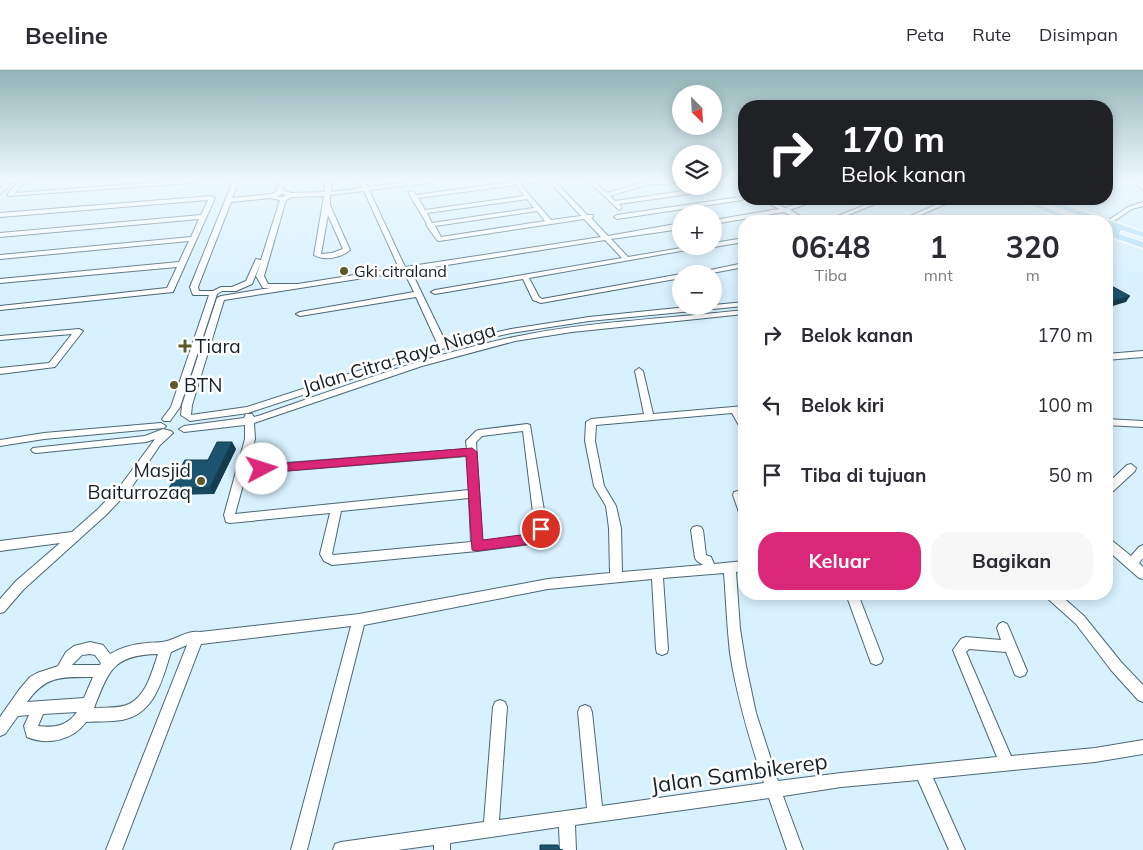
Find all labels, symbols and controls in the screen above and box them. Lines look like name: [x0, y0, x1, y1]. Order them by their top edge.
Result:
text: Beeline: [25, 20, 108, 50]
text: Peta: [906, 23, 944, 46]
text: Rute: [972, 23, 1011, 46]
text: Disimpan: [1039, 23, 1118, 46]
north arrow: [672, 85, 722, 135]
map controls: [672, 85, 722, 315]
text: 170 m: [841, 117, 945, 161]
icon: right: [758, 120, 823, 185]
button: layers: [672, 145, 722, 195]
text: Belok kanan: [841, 160, 966, 188]
button: +: [672, 205, 722, 255]
text: 06:48: [791, 228, 871, 266]
text: 1: [929, 228, 947, 266]
text: 320: [1006, 228, 1060, 266]
place label: Gki citraland: [354, 261, 447, 281]
marker: Gki citraland: [338, 265, 350, 277]
button: −: [672, 265, 722, 315]
text: Tiba: [815, 265, 847, 285]
text: mnt: [924, 265, 953, 285]
text: m: [1026, 265, 1040, 285]
street label: Jalan Citra Raya Niaga: [300, 317, 498, 399]
icon: right: [758, 321, 786, 349]
text: Belok kanan: [801, 323, 913, 347]
text: 170 m: [1037, 323, 1093, 347]
place label: Tiara: [195, 334, 241, 358]
marker: Tiara: [179, 340, 191, 352]
place label: BTN: [184, 373, 222, 397]
marker: BTN: [168, 379, 180, 391]
icon: left: [758, 391, 786, 419]
text: Belok kiri: [801, 393, 884, 417]
text: 100 m: [1037, 393, 1093, 417]
position arrow: [235, 442, 287, 494]
place label: Masjid Baiturrozaq: [88, 458, 191, 504]
icon: arrive: [758, 461, 786, 489]
text: Tiba di tujuan: [801, 463, 926, 487]
text: 50 m: [1049, 463, 1093, 487]
marker: Masjid Baiturrozaq: [195, 475, 207, 487]
pin: [520, 508, 562, 550]
icon: arrive: [527, 515, 555, 543]
button: Keluar: [758, 532, 921, 590]
button: Bagikan: [931, 532, 1093, 590]
street label: Jalan Sambikerep: [649, 747, 829, 799]

